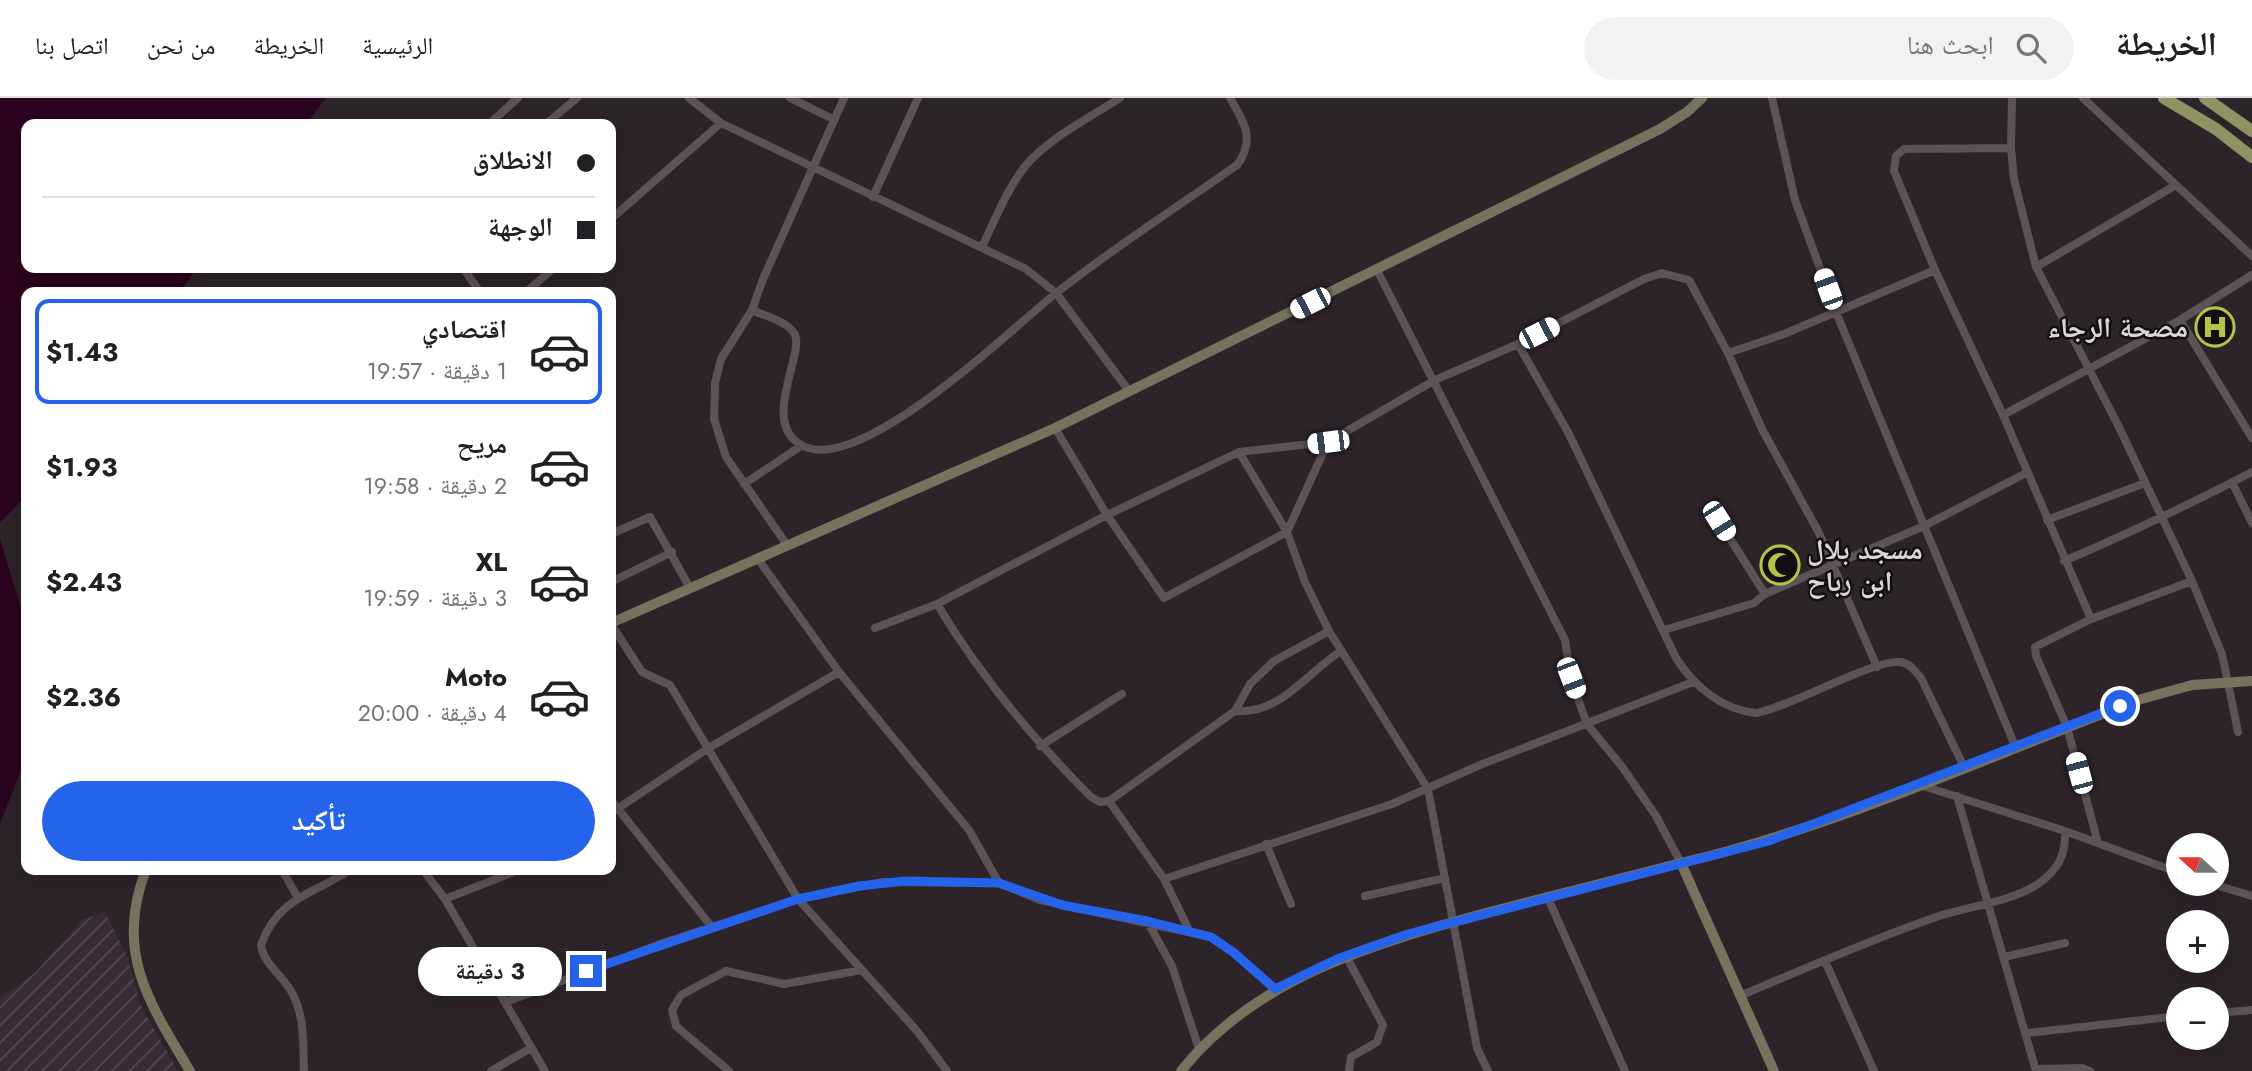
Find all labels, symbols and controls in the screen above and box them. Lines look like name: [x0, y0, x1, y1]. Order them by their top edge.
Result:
search box: [1584, 17, 2074, 80]
text: الخريطة: [2116, 20, 2217, 67]
text: ابحث هنا: [1907, 26, 1994, 64]
text: اتصل بنا: [35, 28, 109, 63]
text: من نحن: [147, 28, 216, 63]
text: الخريطة: [254, 28, 324, 63]
text: الرئيسية: [362, 28, 433, 63]
icon: search: [2012, 29, 2050, 67]
text: الانطلاق: [473, 141, 553, 179]
text: الوجهة: [488, 208, 553, 246]
car: [1811, 266, 1846, 312]
car: [1287, 284, 1334, 322]
hospital icon: مصحة الرجاء: [2194, 306, 2236, 348]
place label: مصحة الرجاء: [2047, 307, 2188, 348]
text: اقتصادي: [422, 310, 507, 348]
car: [1516, 314, 1563, 352]
icon: car: [528, 320, 591, 383]
text: $1.43: [46, 333, 118, 371]
text: 1 دقيقة · 19:57: [367, 354, 507, 388]
text: مريح: [457, 425, 507, 463]
car: [1306, 429, 1351, 455]
icon: car: [528, 435, 591, 498]
text: $1.93: [46, 448, 117, 486]
text: 2 دقيقة · 19:58: [364, 469, 507, 503]
car: [1699, 498, 1740, 544]
place label: مسجد بلال ابن رباح: [1807, 529, 1923, 602]
text: XL: [475, 543, 507, 581]
mosque icon: مسجد بلال ابن رباح: [1759, 544, 1801, 586]
icon: car: [528, 550, 591, 613]
text: $2.43: [46, 563, 122, 601]
text: 3 دقيقة · 19:59: [363, 581, 507, 615]
car: [1554, 655, 1589, 701]
text: Moto: [445, 658, 507, 696]
icon: car: [528, 665, 591, 728]
text: $2.36: [46, 678, 121, 716]
route start: [2104, 690, 2136, 722]
text: 4 دقيقة · 20:00: [358, 696, 507, 730]
car: [2064, 750, 2095, 796]
button: تأكيد: [42, 781, 595, 861]
north arrow: [2166, 833, 2230, 896]
map controls: [2166, 833, 2229, 1050]
button: +: [2166, 910, 2229, 973]
callout: 3 دقيقة: [418, 946, 562, 996]
text: 3 دقيقة: [455, 954, 525, 988]
route end: [570, 955, 602, 987]
button: −: [2166, 987, 2229, 1050]

